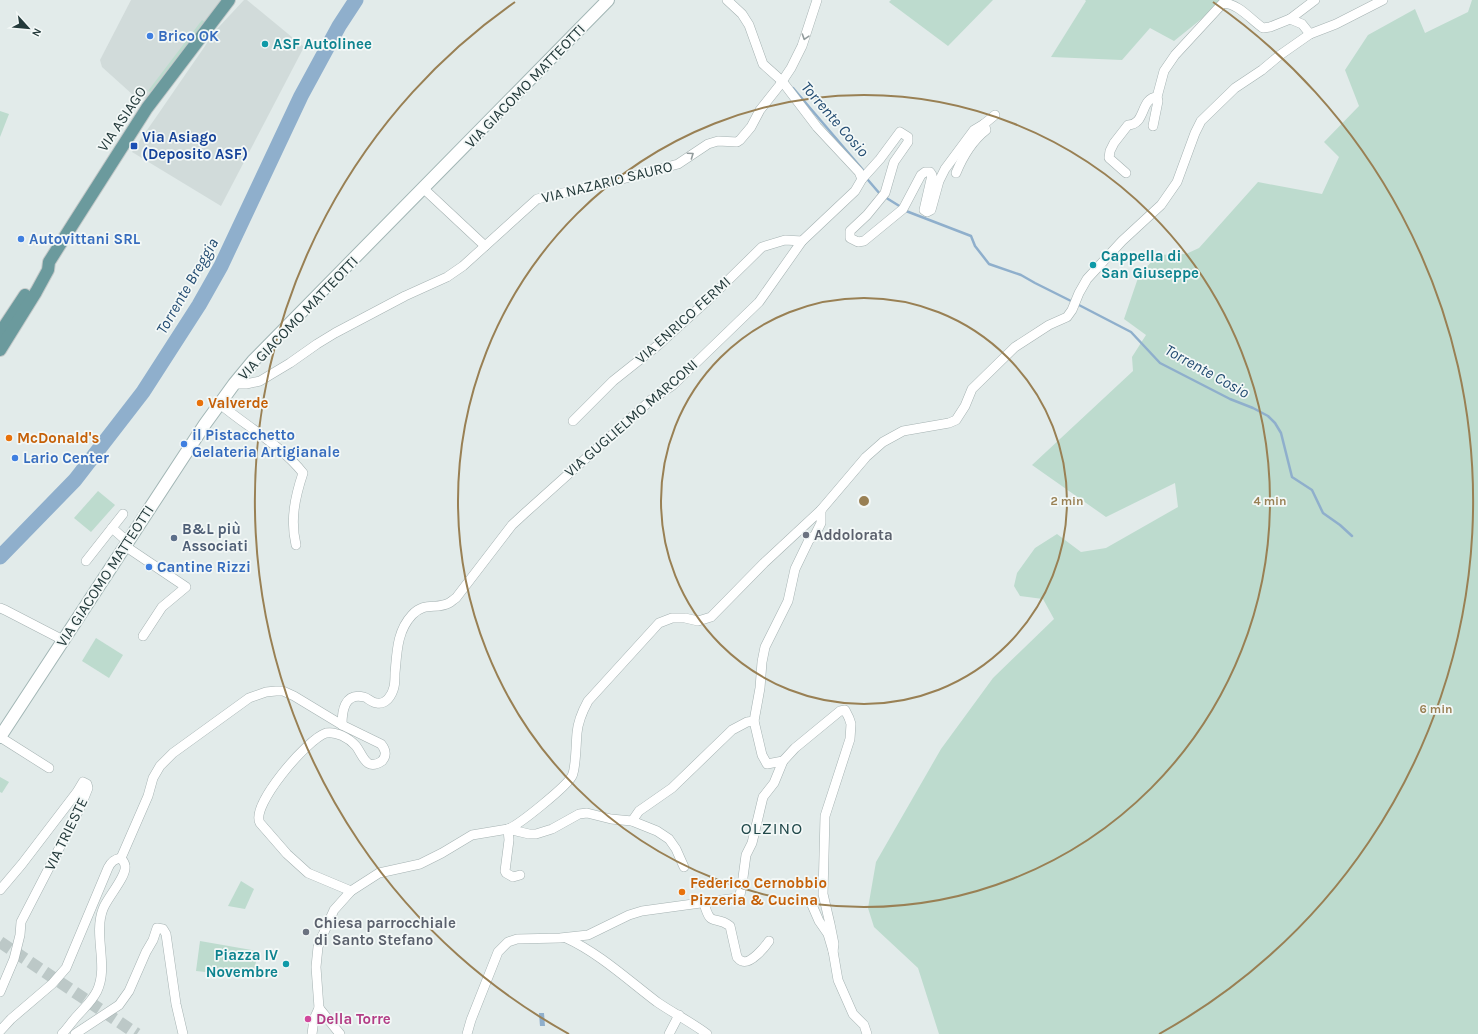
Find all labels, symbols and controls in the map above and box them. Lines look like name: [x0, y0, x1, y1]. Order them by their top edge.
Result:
north arrow: [8, 8, 48, 48]
street label: VIA GIACOMO MATTEOTTI: [461, 20, 589, 152]
text: N: [29, 26, 44, 39]
place label: Brico OK: [158, 27, 219, 45]
marker: Brico OK: [145, 31, 155, 41]
one-way arrow: [801, 33, 810, 40]
place label: ASF Autolinee: [273, 35, 372, 53]
marker: ASF Autolinee: [260, 39, 270, 49]
water label: Torrente Cosio: [797, 77, 873, 161]
street label: VIA ASIAGO: [94, 83, 150, 155]
place label: Via Asiago (Deposito ASF): [142, 128, 248, 163]
marker: Via Asiago (Deposito ASF): [129, 141, 139, 151]
one-way arrow: [687, 152, 694, 160]
street label: VIA NAZARIO SAURO: [540, 157, 674, 207]
place label: Autovittani SRL: [29, 230, 141, 248]
marker: Autovittani SRL: [16, 234, 26, 244]
water label: Torrente Breggia: [152, 235, 222, 337]
place label: Cappella di San Giuseppe: [1101, 247, 1199, 282]
street label: VIA GIACOMO MATTEOTTI: [234, 252, 362, 384]
marker: Cappella di San Giuseppe: [1088, 260, 1098, 270]
street label: VIA ENRICO FERMI: [632, 273, 734, 367]
water label: Torrente Cosio: [1161, 340, 1253, 402]
street label: VIA GUGLIELMO MARCONI: [561, 355, 701, 481]
place label: Valverde: [208, 394, 269, 412]
marker: Valverde: [195, 398, 205, 408]
place label: il Pistacchetto Gelateria Artigianale: [192, 426, 340, 461]
place label: McDonald's: [17, 429, 99, 447]
marker: McDonald's: [4, 433, 14, 443]
marker: il Pistacchetto Gelateria Artigianale: [179, 439, 189, 449]
place label: Lario Center: [23, 449, 109, 467]
marker: Lario Center: [10, 453, 20, 463]
centre of rings: [857, 494, 871, 508]
text: 2 min: [1050, 494, 1084, 508]
text: 4 min: [1254, 494, 1286, 508]
street label: VIA GIACOMO MATTEOTTI: [52, 502, 158, 650]
place label: B&L più Associati: [182, 520, 248, 555]
place label: Addolorata: [814, 526, 893, 544]
marker: Addolorata: [801, 530, 811, 540]
marker: B&L più Associati: [169, 533, 179, 543]
place label: Cantine Rizzi: [157, 558, 251, 576]
marker: Cantine Rizzi: [144, 562, 154, 572]
text: 6 min: [1419, 702, 1453, 716]
street label: VIA TRIESTE: [41, 794, 91, 874]
district label: OLZINO: [741, 818, 803, 838]
place label: Federico Cernobbio Pizzeria & Cucina: [690, 874, 827, 909]
marker: Federico Cernobbio Pizzeria & Cucina: [677, 887, 687, 897]
place label: Chiesa parrocchiale di Santo Stefano: [314, 914, 456, 949]
marker: Chiesa parrocchiale di Santo Stefano: [301, 927, 311, 937]
place label: Piazza IV Novembre: [206, 946, 278, 981]
marker: Piazza IV Novembre: [281, 959, 291, 969]
place label: Della Torre: [316, 1010, 391, 1028]
marker: Della Torre: [303, 1014, 313, 1024]

